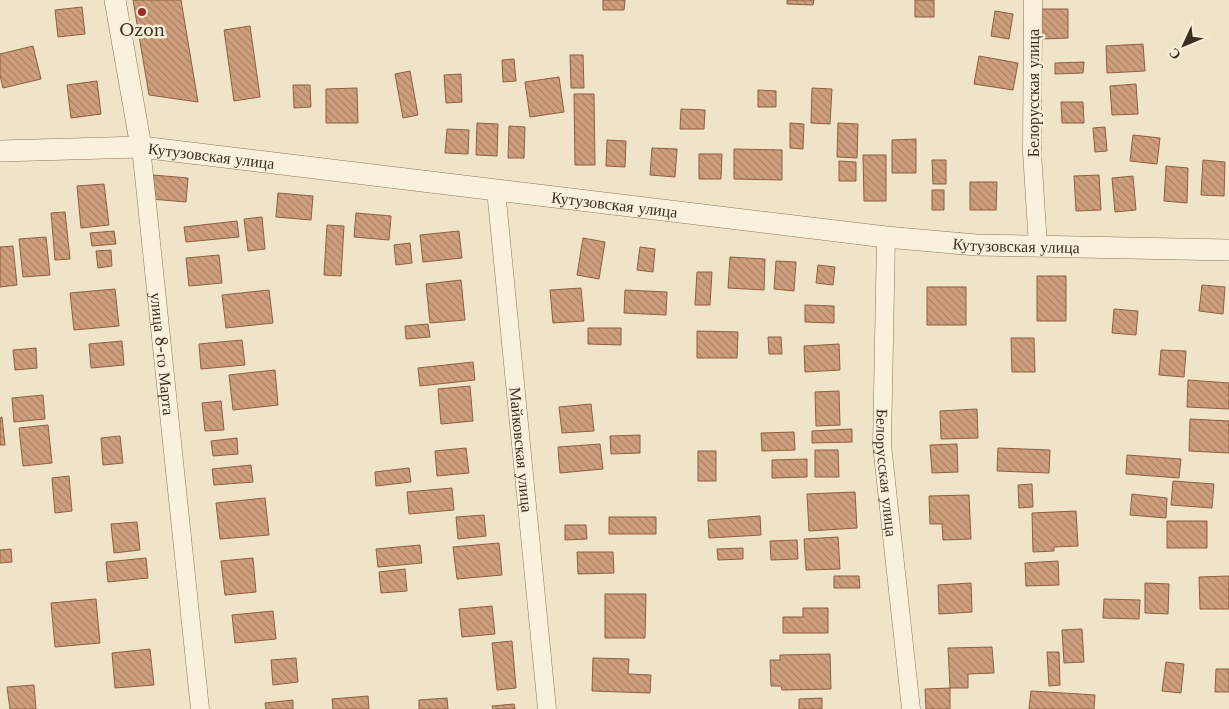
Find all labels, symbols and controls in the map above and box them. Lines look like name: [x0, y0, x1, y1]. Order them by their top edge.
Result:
marker: Ozon: [136, 6, 148, 18]
place label: Ozon: [119, 20, 165, 40]
north arrow: [1159, 20, 1209, 70]
street label: Белорусская улица: [1023, 29, 1043, 157]
text: С: [1165, 44, 1185, 64]
street label: Кутузовская улица: [147, 138, 276, 173]
street label: Кутузовская улица: [550, 187, 679, 222]
street label: Кутузовская улица: [952, 233, 1080, 257]
street label: улица 8-го Марта: [146, 291, 179, 416]
street label: Майковская улица: [505, 386, 538, 513]
street label: Белорусская улица: [872, 409, 902, 538]

